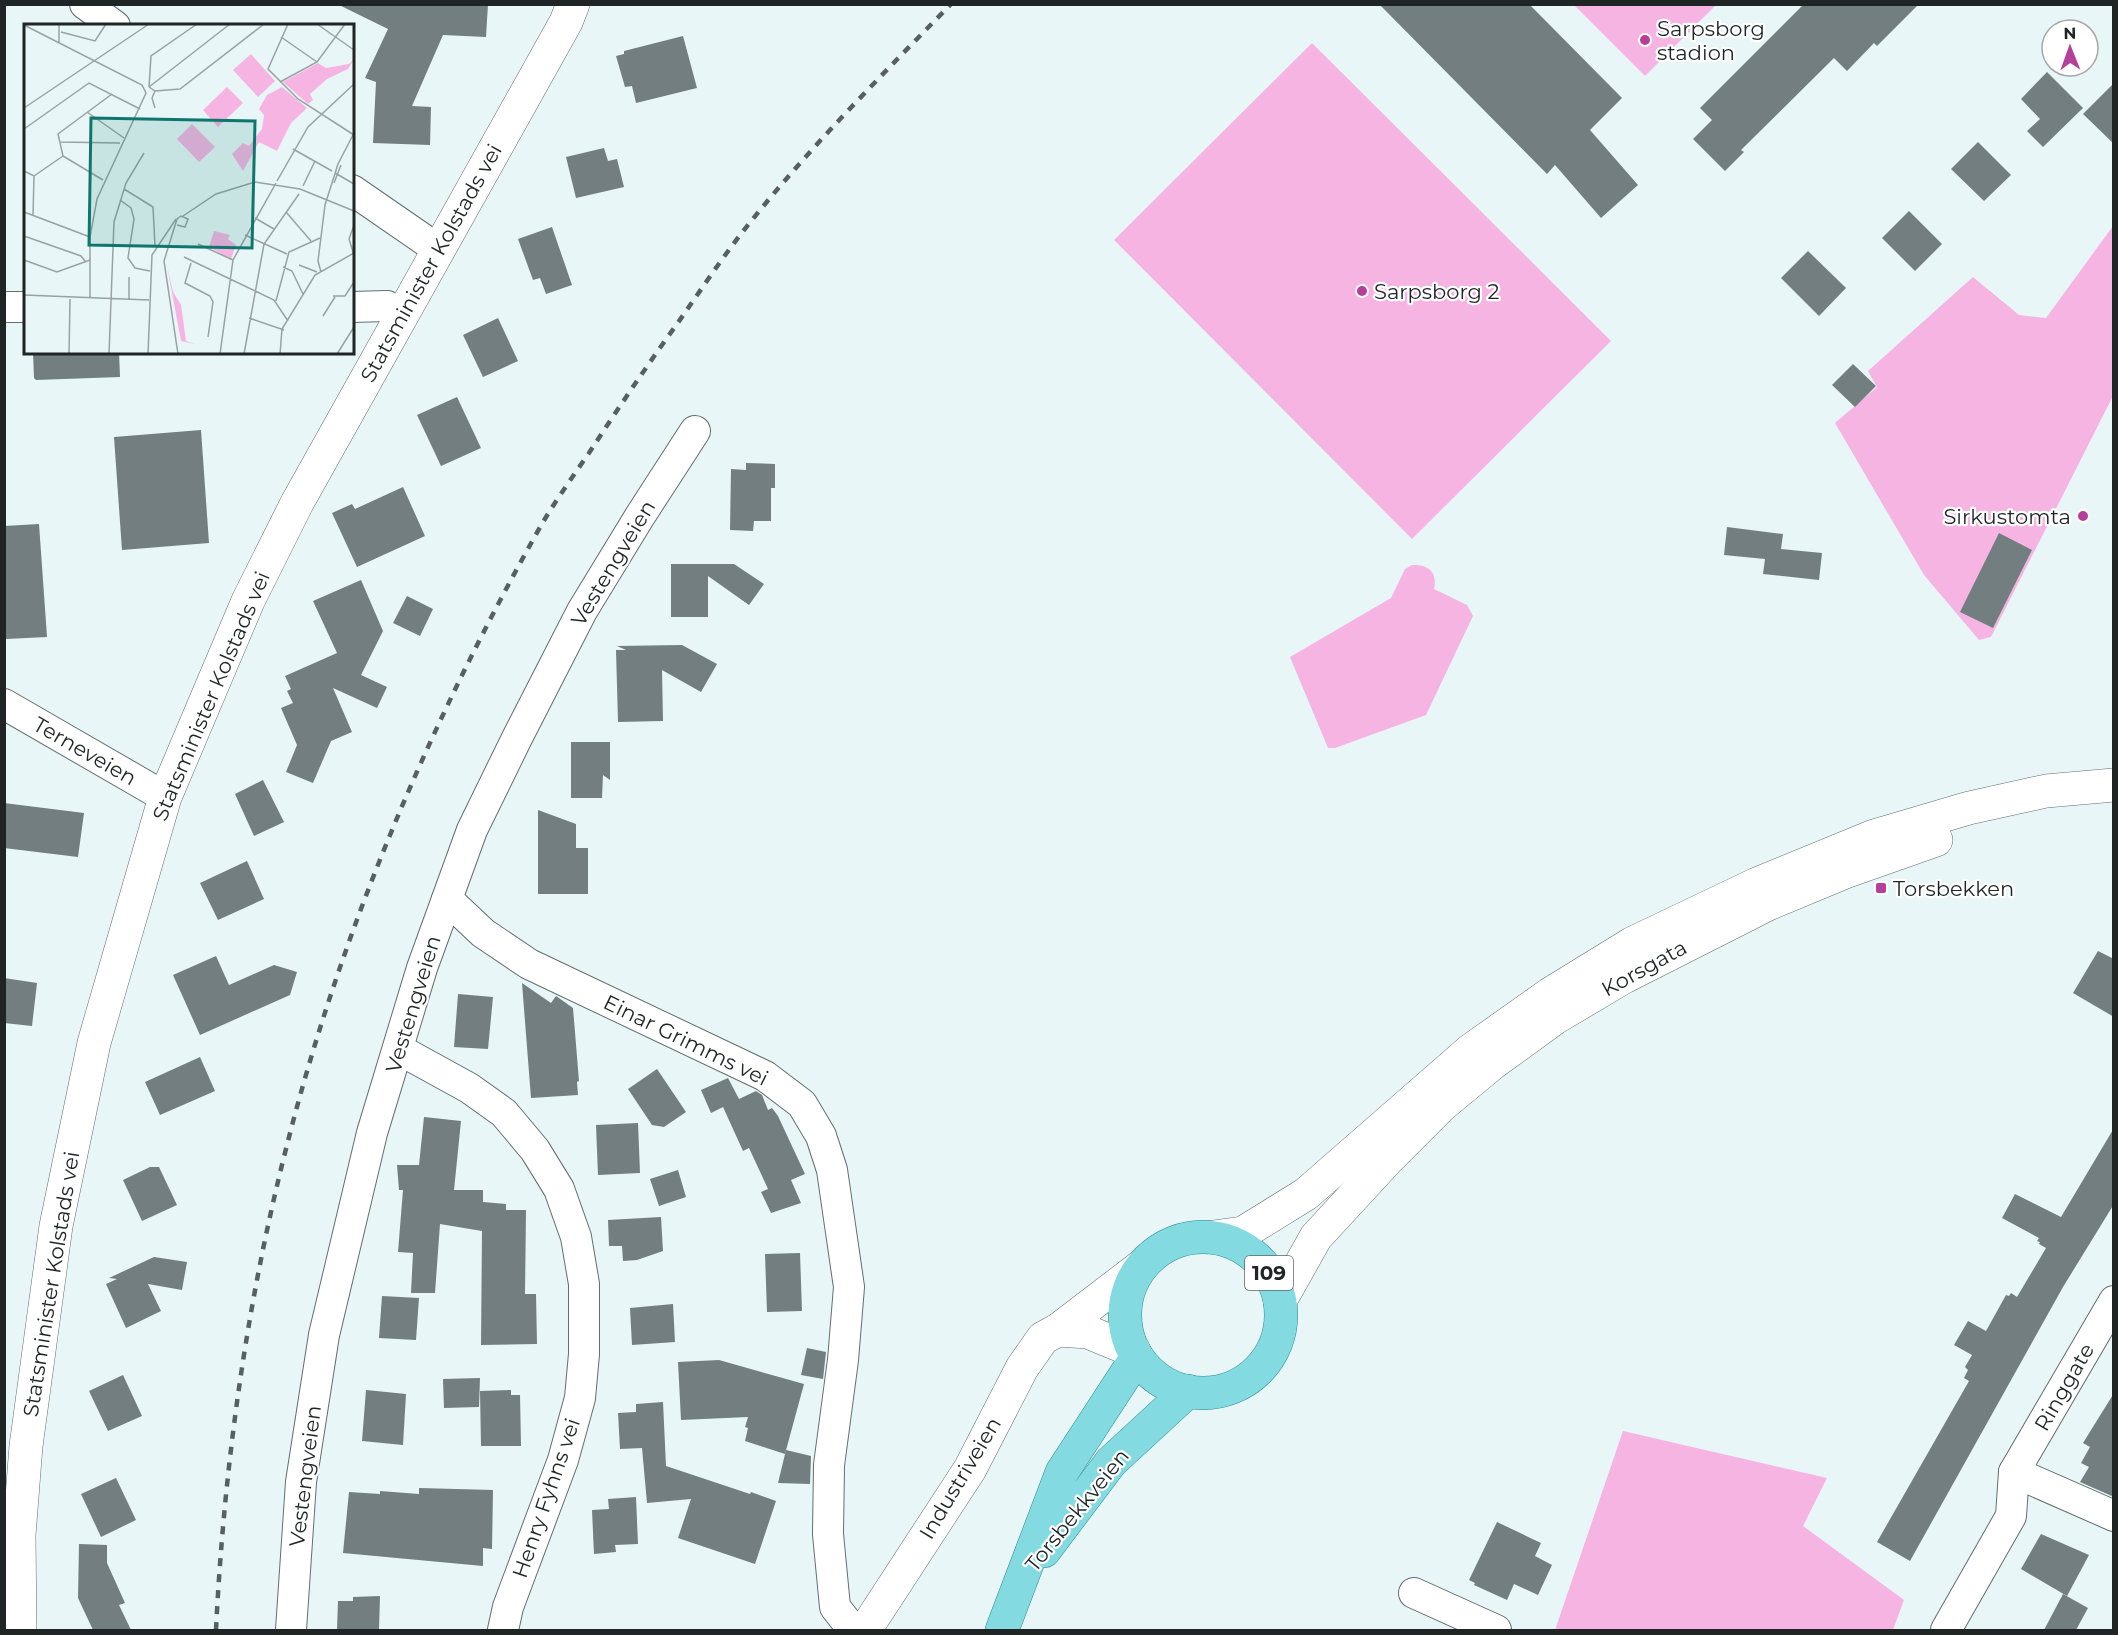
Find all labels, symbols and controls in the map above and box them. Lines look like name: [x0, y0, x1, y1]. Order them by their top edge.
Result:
place label: Sarpsborg stadion: [1657, 16, 1765, 65]
north arrow: [2040, 18, 2100, 78]
inset map: [24, 24, 354, 354]
text: N: [2063, 24, 2076, 43]
marker: Sarpsborg stadion: [1638, 33, 1652, 47]
street label: Statsminister Kolstads vei: [355, 140, 507, 386]
place label: Sarpsborg 2: [1374, 279, 1499, 304]
marker: Sarpsborg 2: [1355, 284, 1369, 298]
street label: Vestengveien: [566, 496, 660, 630]
place label: Sirkustomta: [1943, 504, 2071, 529]
marker: Sirkustomta: [2076, 509, 2090, 523]
street label: Statsminister Kolstads vei: [147, 568, 275, 824]
street label: Terneveien: [29, 711, 141, 791]
place label: Torsbekken: [1893, 876, 2014, 901]
marker: Torsbekken: [1874, 881, 1888, 895]
street label: Vestengveien: [380, 932, 446, 1076]
street label: Korsgata: [1597, 934, 1691, 1002]
street label: Einar Grimms vei: [600, 989, 772, 1091]
street label: Statsminister Kolstads vei: [18, 1150, 84, 1418]
road number: 109: [1245, 1256, 1293, 1290]
street label: Ringgate: [2029, 1339, 2099, 1435]
street label: Vestengveien: [284, 1404, 326, 1548]
street label: Industriveien: [914, 1412, 1006, 1544]
street label: Henry Fyhns vei: [507, 1415, 585, 1581]
street label: Torsbekkveien: [1020, 1444, 1134, 1576]

